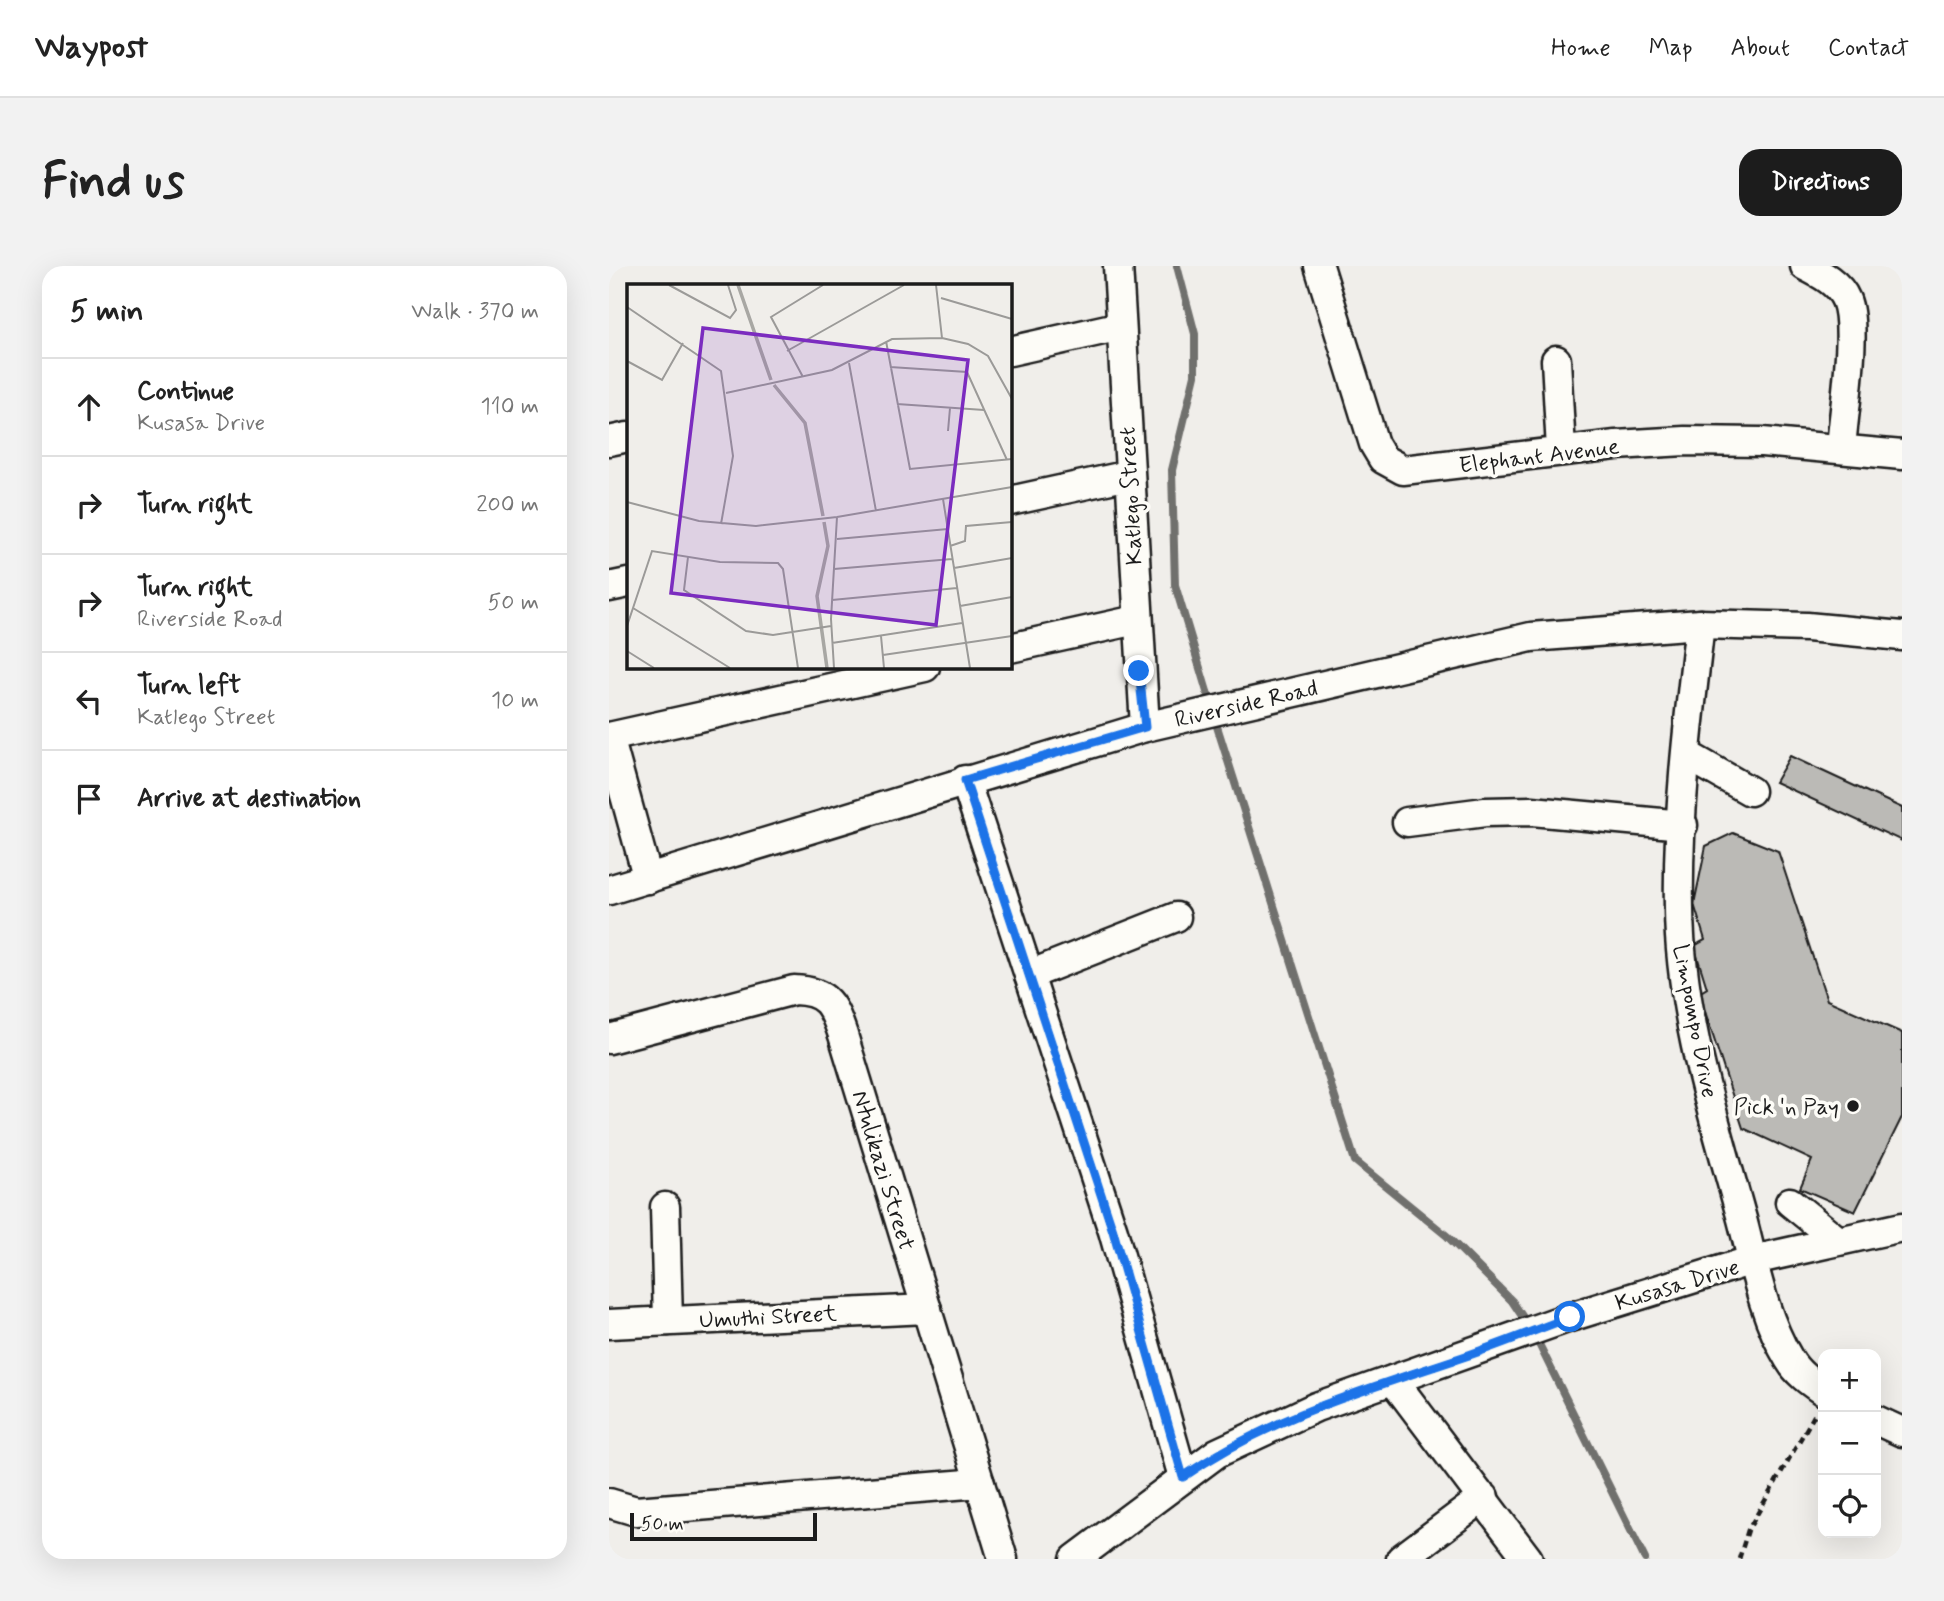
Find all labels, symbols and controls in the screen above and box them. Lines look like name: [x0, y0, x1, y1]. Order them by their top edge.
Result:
text: Waypost: [35, 26, 148, 70]
text: Home: [1551, 33, 1611, 64]
text: Map: [1649, 33, 1693, 64]
text: About: [1731, 33, 1790, 64]
text: Contact: [1828, 33, 1909, 64]
button: Directions: [1739, 149, 1902, 216]
text: Find us: [42, 150, 185, 215]
inset map: [627, 284, 1011, 668]
text: 5 min: [70, 292, 144, 331]
text: Walk · 370 m: [411, 297, 539, 327]
text: Continue: [137, 375, 234, 409]
icon: ahead: [70, 388, 108, 426]
text: 110 m: [480, 392, 539, 422]
text: Kusasa Drive: [137, 409, 265, 439]
street label: Katlego Street: [1113, 426, 1151, 566]
street label: Elephant Avenue: [1457, 432, 1621, 482]
icon: right: [70, 486, 108, 524]
text: Turn right: [137, 488, 253, 522]
text: 200 m: [476, 490, 539, 520]
text: Turn right: [137, 571, 253, 605]
icon: right: [70, 584, 108, 622]
text: 50 m: [488, 588, 539, 618]
text: Riverside Road: [137, 605, 283, 635]
route end: [1123, 655, 1154, 686]
text: Turn left: [137, 669, 241, 703]
street label: Riverside Road: [1172, 674, 1321, 736]
icon: left: [70, 682, 108, 720]
text: 10 m: [491, 686, 539, 716]
text: Katlego Street: [137, 703, 275, 733]
icon: arrive: [70, 780, 108, 818]
text: Arrive at destination: [137, 782, 361, 816]
street label: Limpompo Drive: [1664, 942, 1724, 1101]
street label: Ntulikazi Street: [844, 1087, 921, 1254]
place label: Pick 'n Pay: [1734, 1093, 1839, 1123]
marker: Pick 'n Pay: [1845, 1098, 1861, 1114]
street label: Kusasa Drive: [1612, 1253, 1743, 1319]
street label: Umuthi Street: [698, 1299, 838, 1337]
route start: [1554, 1301, 1585, 1332]
map controls: [1818, 1349, 1881, 1538]
button: +: [1818, 1349, 1881, 1412]
button: −: [1818, 1412, 1881, 1475]
button: locate: [1818, 1475, 1881, 1538]
scale bar: [630, 1510, 817, 1542]
text: 50 m: [641, 1512, 684, 1537]

